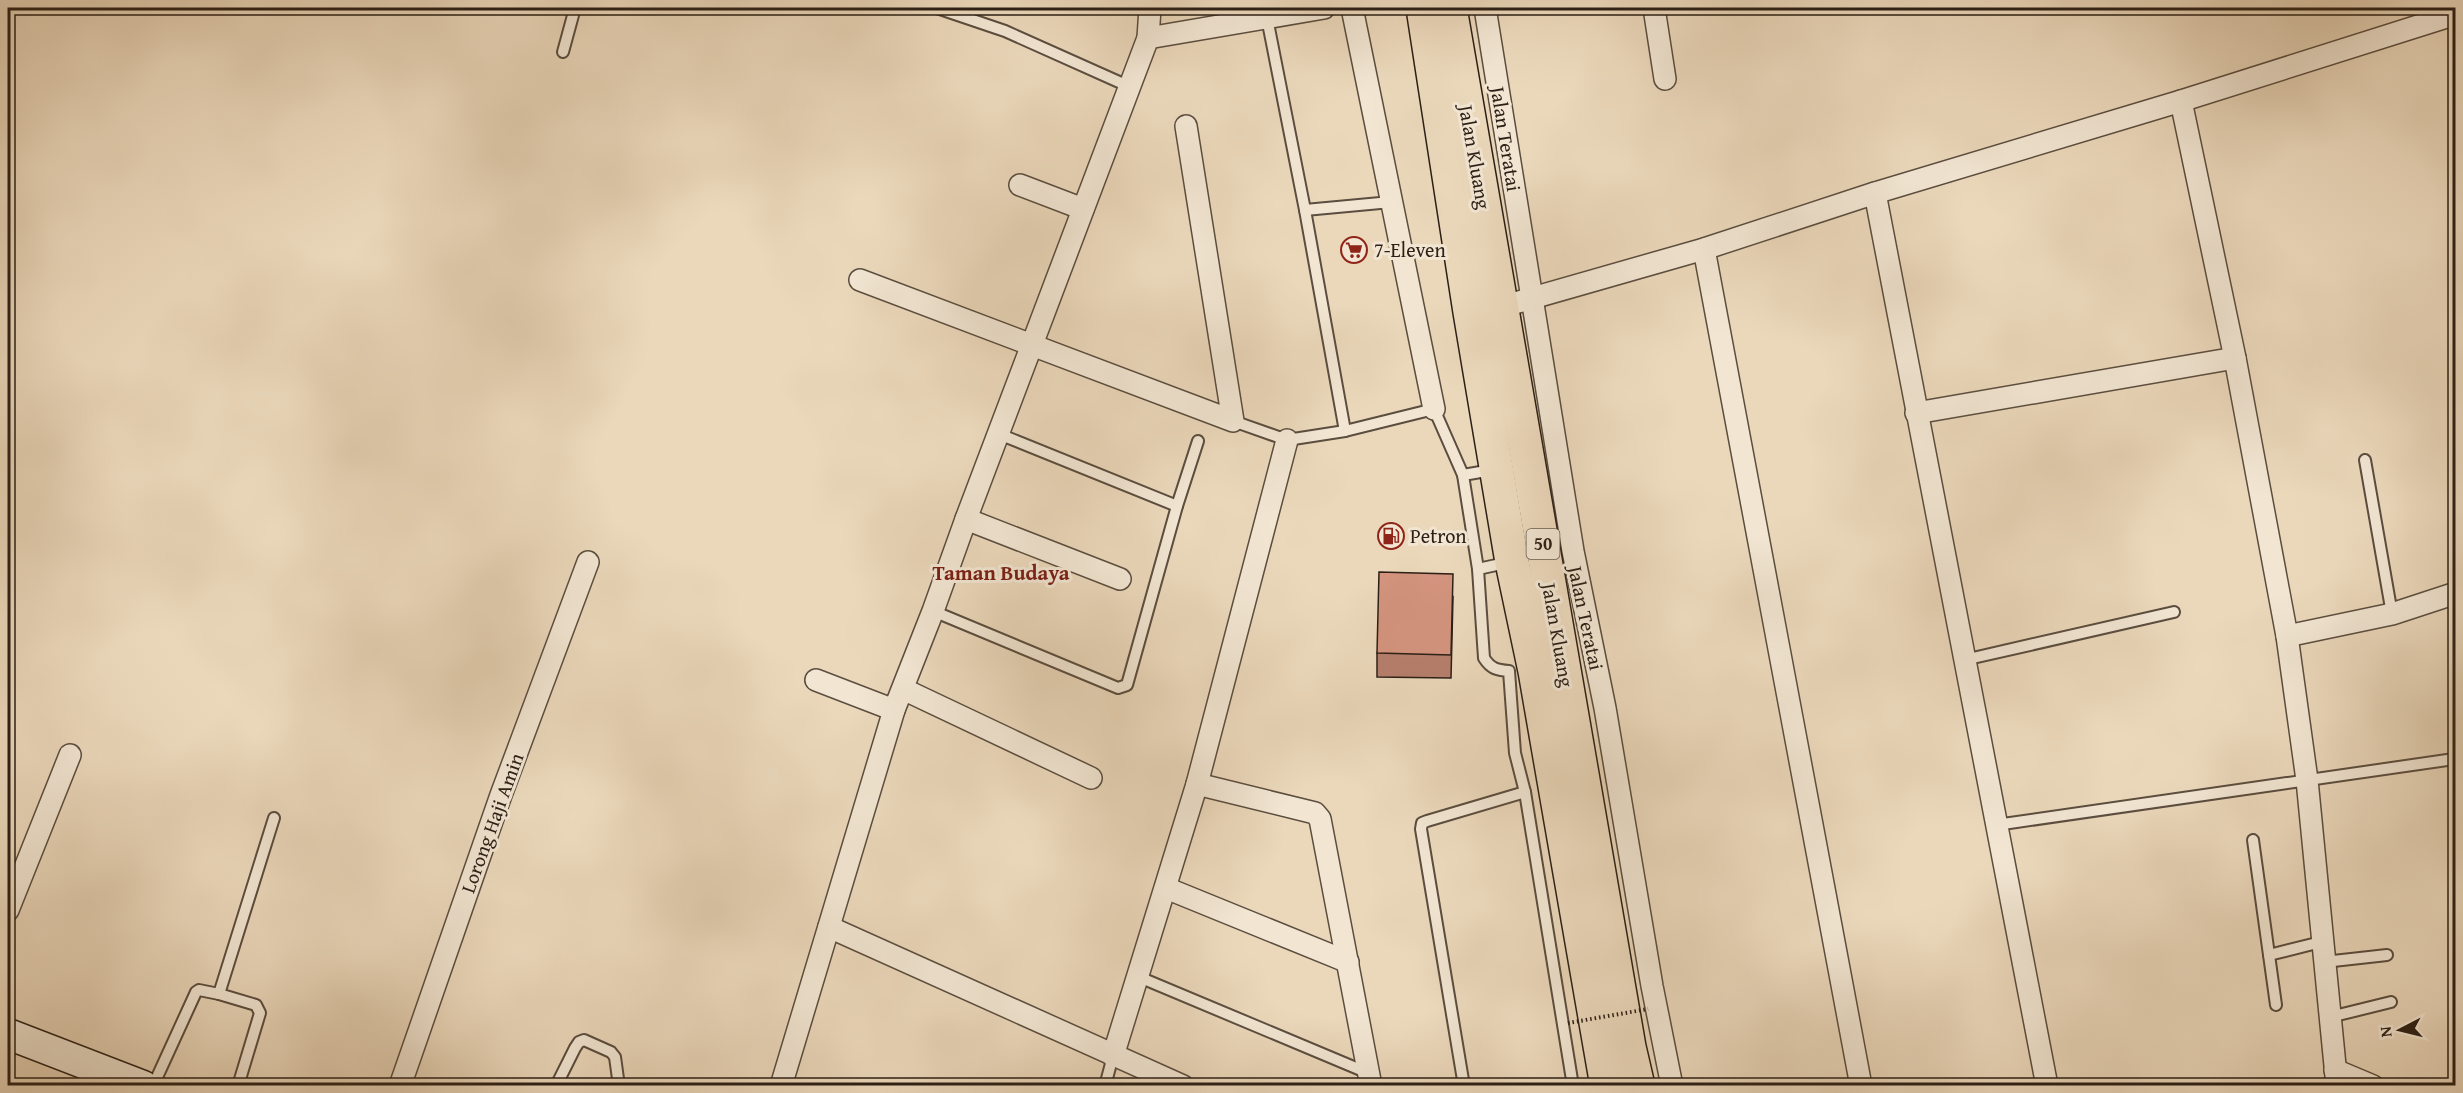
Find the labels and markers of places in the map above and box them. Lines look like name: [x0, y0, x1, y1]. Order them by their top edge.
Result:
supermarket icon: 7-Eleven: [1339, 235, 1369, 265]
place label: 7-Eleven: [1374, 235, 1446, 264]
fuel station icon: Petron: [1376, 521, 1406, 551]
place label: Petron: [1410, 521, 1467, 550]

